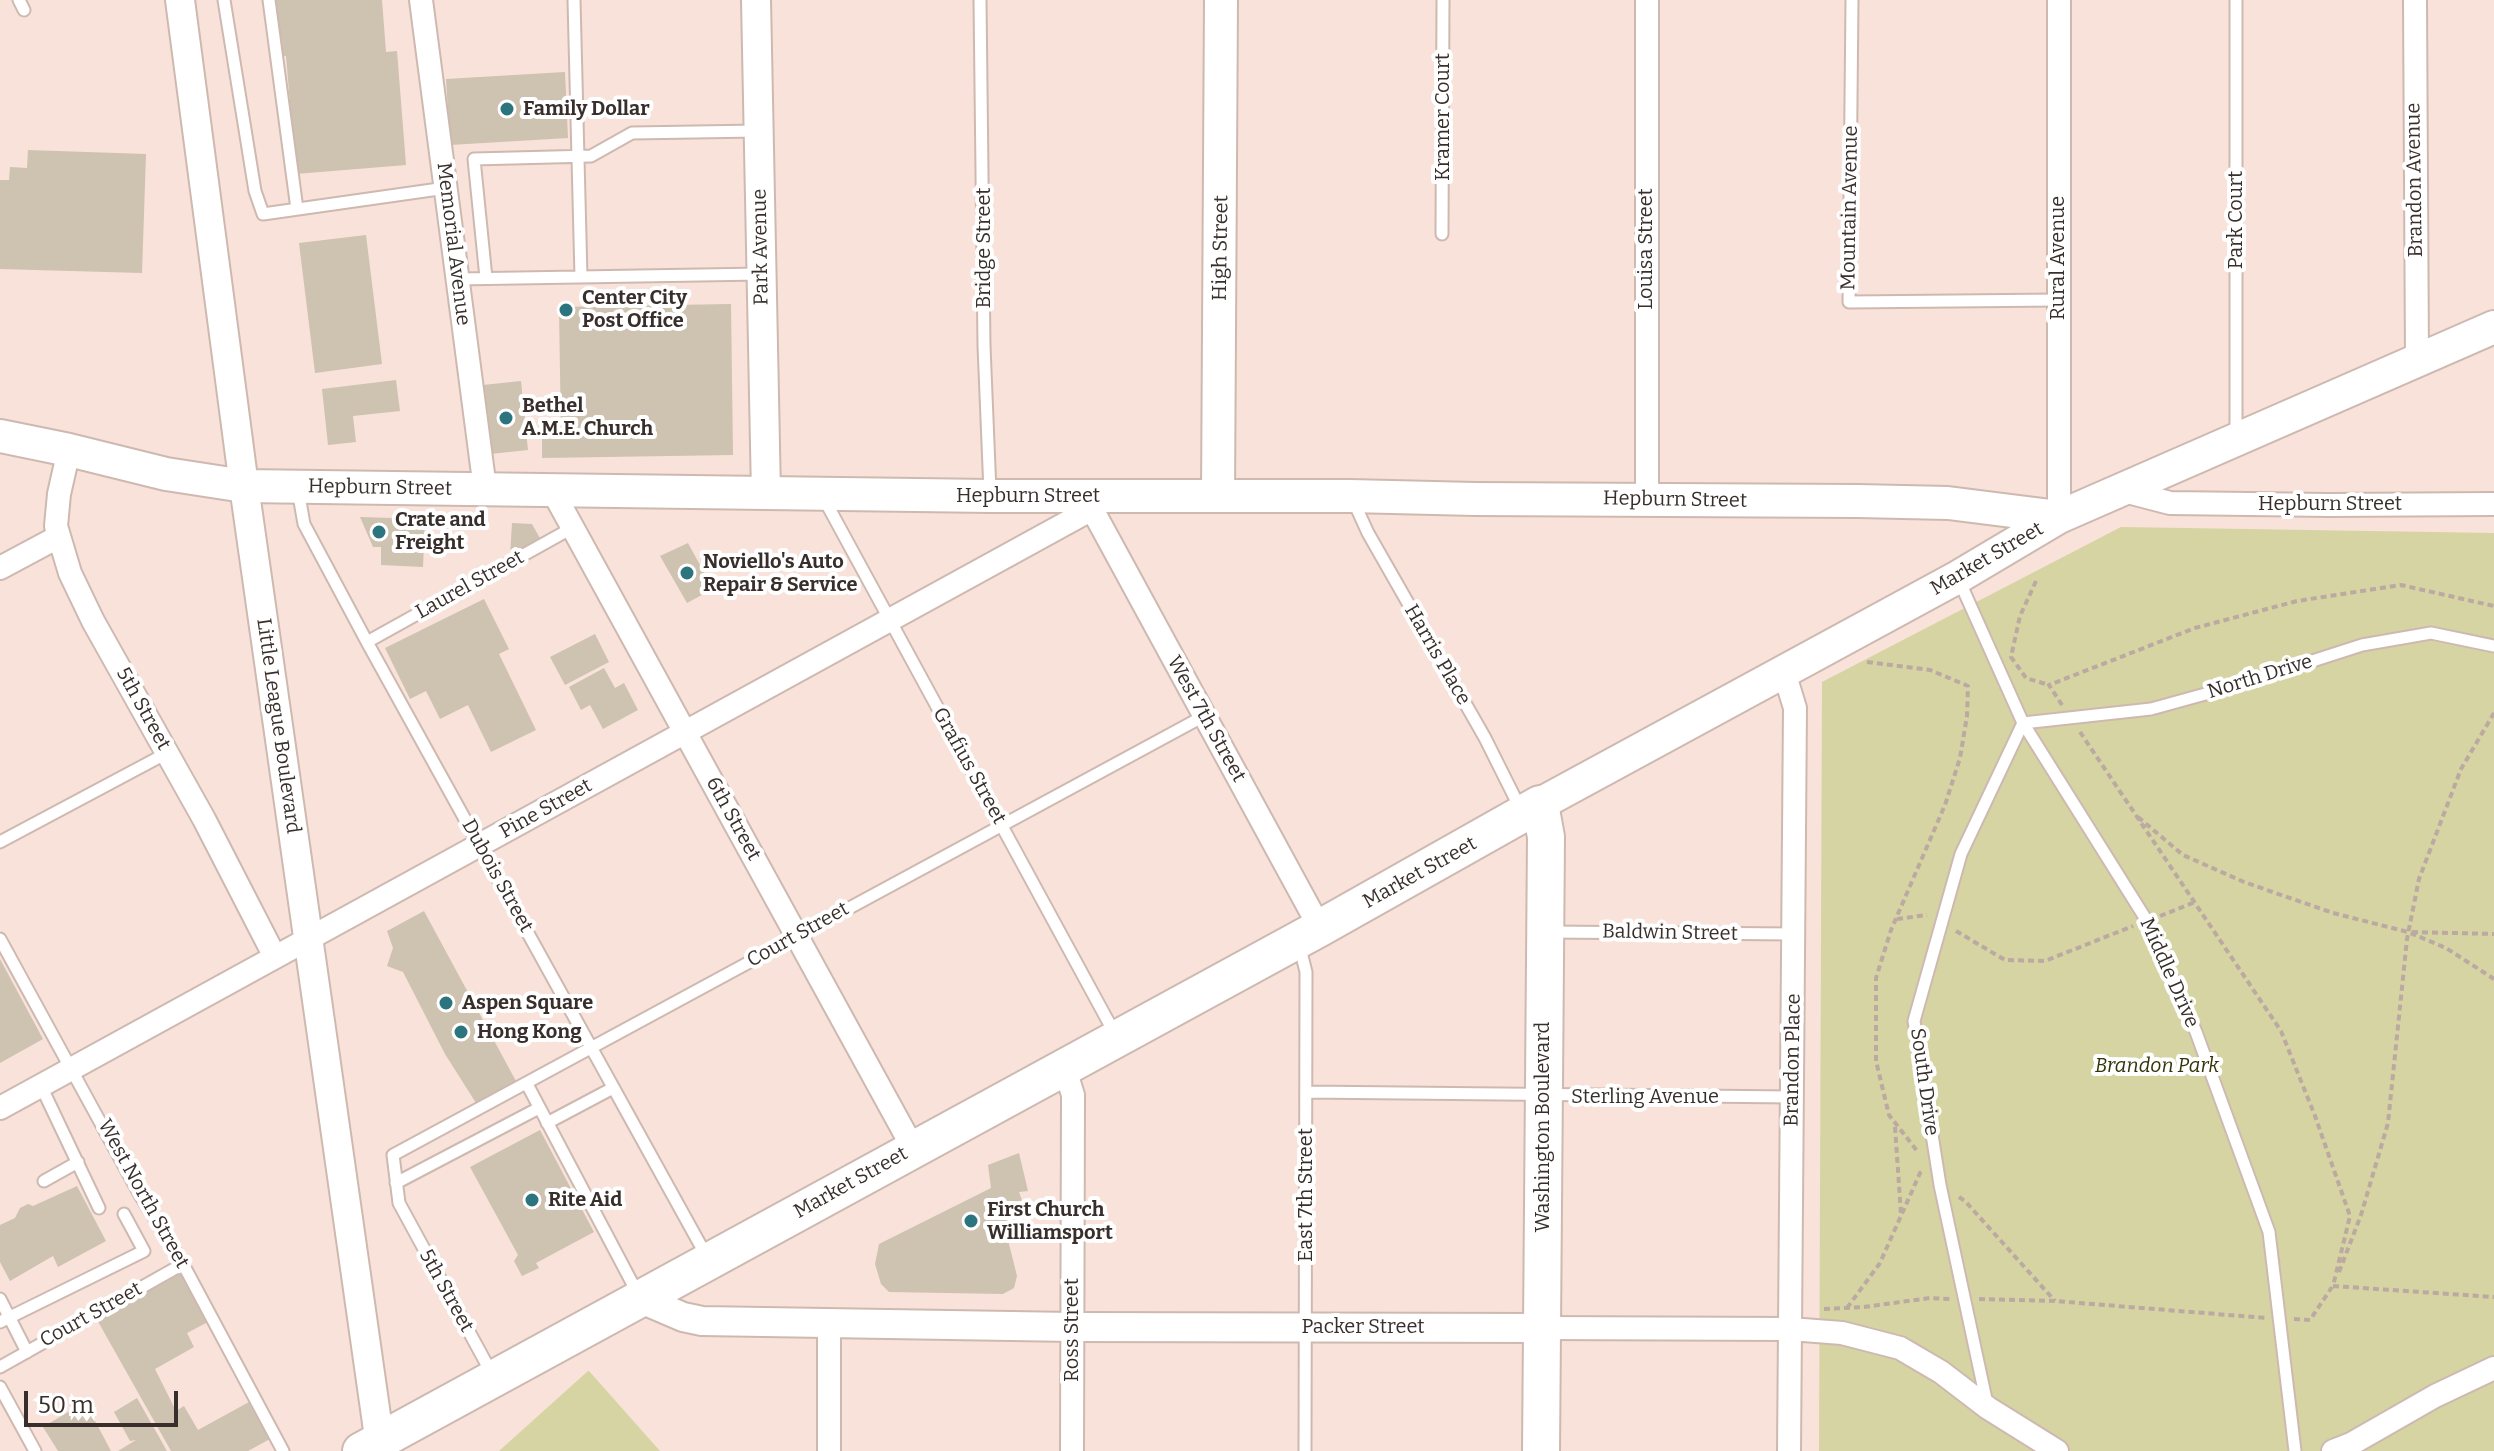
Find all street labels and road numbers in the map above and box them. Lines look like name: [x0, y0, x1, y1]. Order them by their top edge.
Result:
street label: Kramer Court: [1431, 53, 1455, 181]
street label: Brandon Avenue: [2402, 102, 2428, 258]
street label: Mountain Avenue: [1837, 125, 1863, 291]
street label: Memorial Avenue: [431, 161, 475, 327]
street label: Park Court: [2224, 171, 2248, 269]
street label: Bridge Street: [972, 187, 996, 309]
street label: Louisa Street: [1634, 188, 1658, 310]
street label: Park Avenue: [748, 189, 774, 305]
street label: High Street: [1208, 195, 1234, 301]
street label: Rural Avenue: [2046, 196, 2070, 320]
street label: Hepburn Street: [308, 475, 452, 501]
street label: Hepburn Street: [956, 484, 1100, 508]
street label: Hepburn Street: [1603, 487, 1747, 513]
street label: Hepburn Street: [2258, 492, 2402, 516]
street label: Market Street: [1926, 517, 2048, 601]
street label: Laurel Street: [412, 545, 528, 625]
street label: Harris Place: [1399, 600, 1475, 710]
street label: Little League Boulevard: [251, 617, 305, 835]
street label: North Drive: [2205, 650, 2315, 704]
street label: West 7th Street: [1161, 652, 1251, 786]
street label: 5th Street: [111, 664, 175, 754]
street label: Grafius Street: [927, 704, 1011, 828]
street label: 6th Street: [700, 773, 766, 865]
street label: Pine Street: [496, 774, 596, 844]
street label: Dubois Street: [456, 815, 538, 937]
street label: Market Street: [1359, 832, 1481, 914]
street label: Court Street: [743, 897, 853, 973]
street label: Middle Drive: [2134, 914, 2204, 1032]
street label: Baldwin Street: [1602, 920, 1738, 946]
street label: Brandon Place: [1780, 993, 1806, 1127]
street label: Washington Boulevard: [1531, 1022, 1555, 1232]
street label: South Drive: [1905, 1027, 1943, 1137]
street label: Sterling Avenue: [1571, 1085, 1719, 1109]
street label: West North Street: [92, 1115, 194, 1273]
street label: East 7th Street: [1294, 1128, 1318, 1262]
street label: Market Street: [790, 1142, 912, 1224]
street label: 5th Street: [414, 1246, 478, 1336]
street label: Court Street: [36, 1277, 146, 1353]
street label: Ross Street: [1060, 1278, 1084, 1382]
street label: Packer Street: [1301, 1315, 1425, 1339]

